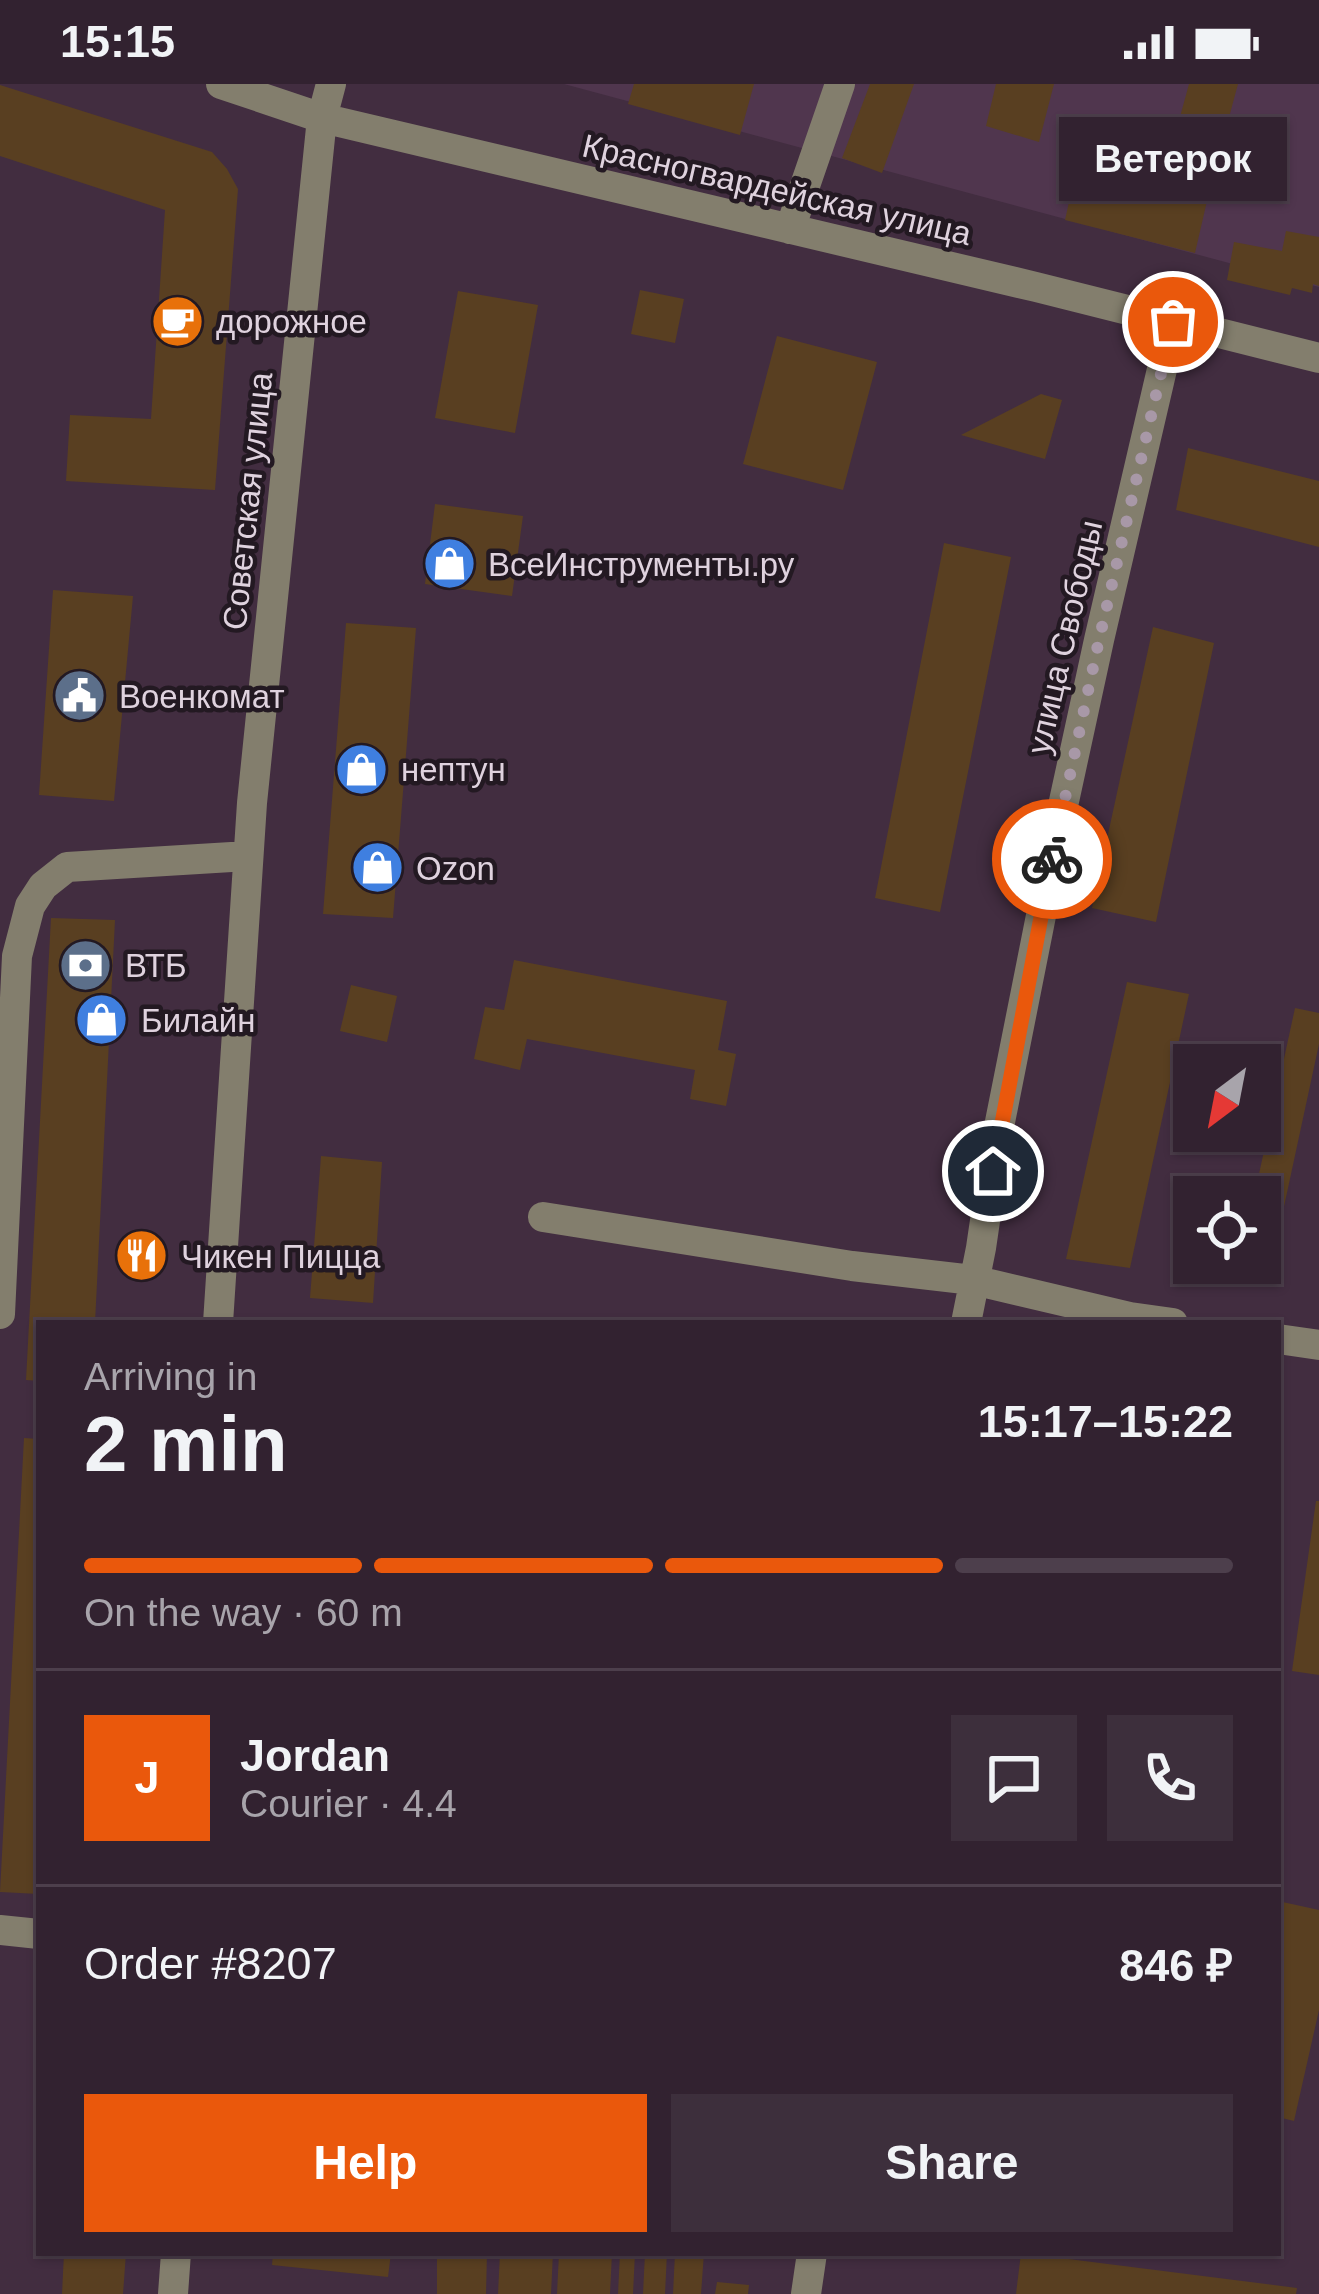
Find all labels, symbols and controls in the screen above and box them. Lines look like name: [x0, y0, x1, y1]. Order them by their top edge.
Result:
text: 15:15: [60, 16, 175, 67]
callout: Ветерок: [1059, 118, 1287, 202]
street label: Красногвардейская улица: [579, 127, 976, 252]
text: Ветерок: [1094, 137, 1252, 180]
pin: [1122, 271, 1224, 373]
icon: bag: [1140, 289, 1206, 355]
cafe icon: дорожное: [149, 293, 205, 349]
place label: дорожное: [216, 303, 367, 340]
street label: Советская улица: [216, 370, 280, 632]
street label: улица Свободы: [1020, 517, 1109, 758]
shop icon: ВсеИнструменты.ру: [421, 536, 477, 592]
place label: ВсеИнструменты.ру: [488, 546, 795, 583]
public building icon: Военкомат: [52, 668, 108, 724]
place label: Военкомат: [119, 678, 285, 715]
shop icon: нептун: [334, 741, 390, 797]
place label: нептун: [401, 751, 506, 788]
courier: [992, 799, 1112, 919]
icon: bike: [1019, 826, 1085, 892]
shop icon: Ozon: [349, 840, 405, 896]
place label: Ozon: [416, 850, 495, 887]
bank icon: ВТБ: [58, 937, 114, 993]
place label: ВТБ: [125, 947, 187, 984]
shop icon: Билайн: [74, 992, 130, 1048]
place label: Билайн: [141, 1002, 255, 1039]
north arrow: [1173, 1044, 1281, 1152]
map controls: [1173, 1044, 1281, 1284]
pin: [942, 1120, 1044, 1222]
icon: home: [960, 1138, 1026, 1204]
button: locate: [1173, 1176, 1281, 1284]
restaurant icon: Чикен Пицца: [114, 1228, 170, 1284]
place label: Чикен Пицца: [181, 1238, 381, 1275]
text: Arriving in: [84, 1355, 257, 1398]
text: 15:17–15:22: [978, 1396, 1233, 1447]
text: 2 min: [84, 1400, 288, 1488]
text: On the way · 60 m: [84, 1591, 403, 1634]
button: chat: [951, 1715, 1077, 1841]
button: phone: [1107, 1715, 1233, 1841]
text: Jordan: [240, 1730, 390, 1781]
text: J: [134, 1752, 160, 1803]
text: Courier · 4.4: [240, 1782, 457, 1825]
text: Order #8207: [84, 1938, 337, 1989]
text: 846 ₽: [1119, 1940, 1233, 1991]
button: Help: [84, 2094, 647, 2232]
button: Share: [671, 2094, 1233, 2232]

